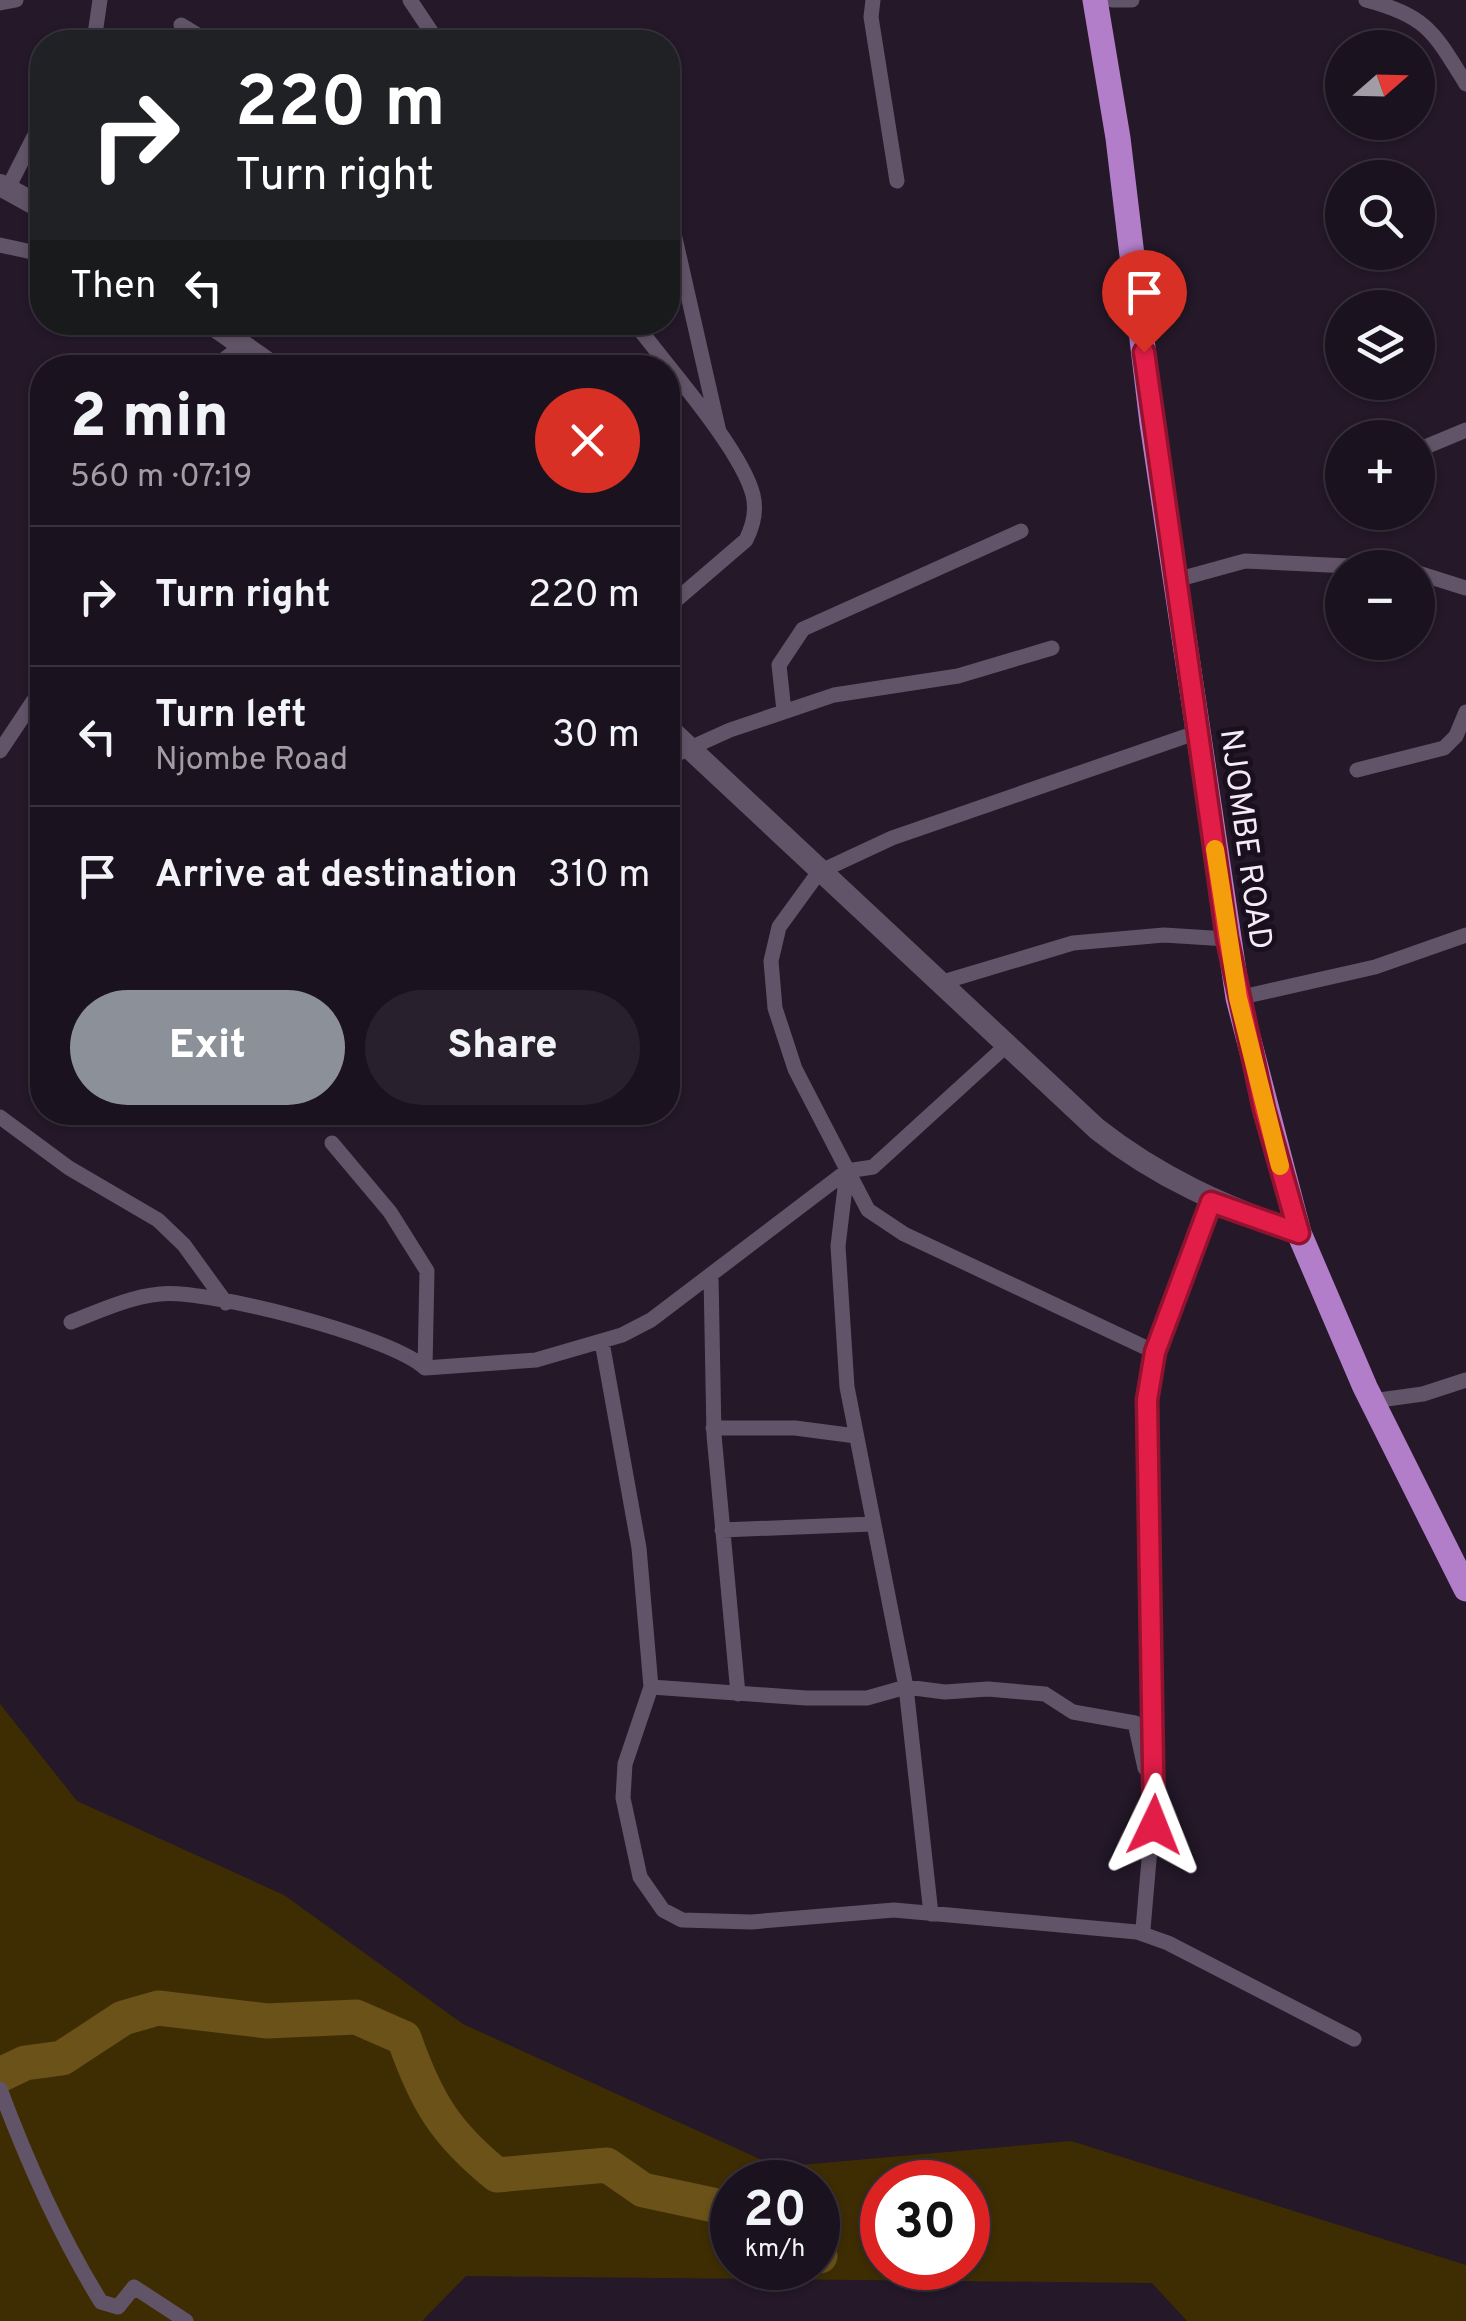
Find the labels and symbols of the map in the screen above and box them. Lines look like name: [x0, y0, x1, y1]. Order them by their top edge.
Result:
north arrow: [1325, 30, 1435, 140]
pin: [1102, 250, 1187, 353]
street label: NJOMBE ROAD: [1209, 727, 1279, 952]
position arrow: [1102, 1773, 1206, 1877]
speed limit sign: 30: [860, 2160, 990, 2290]

